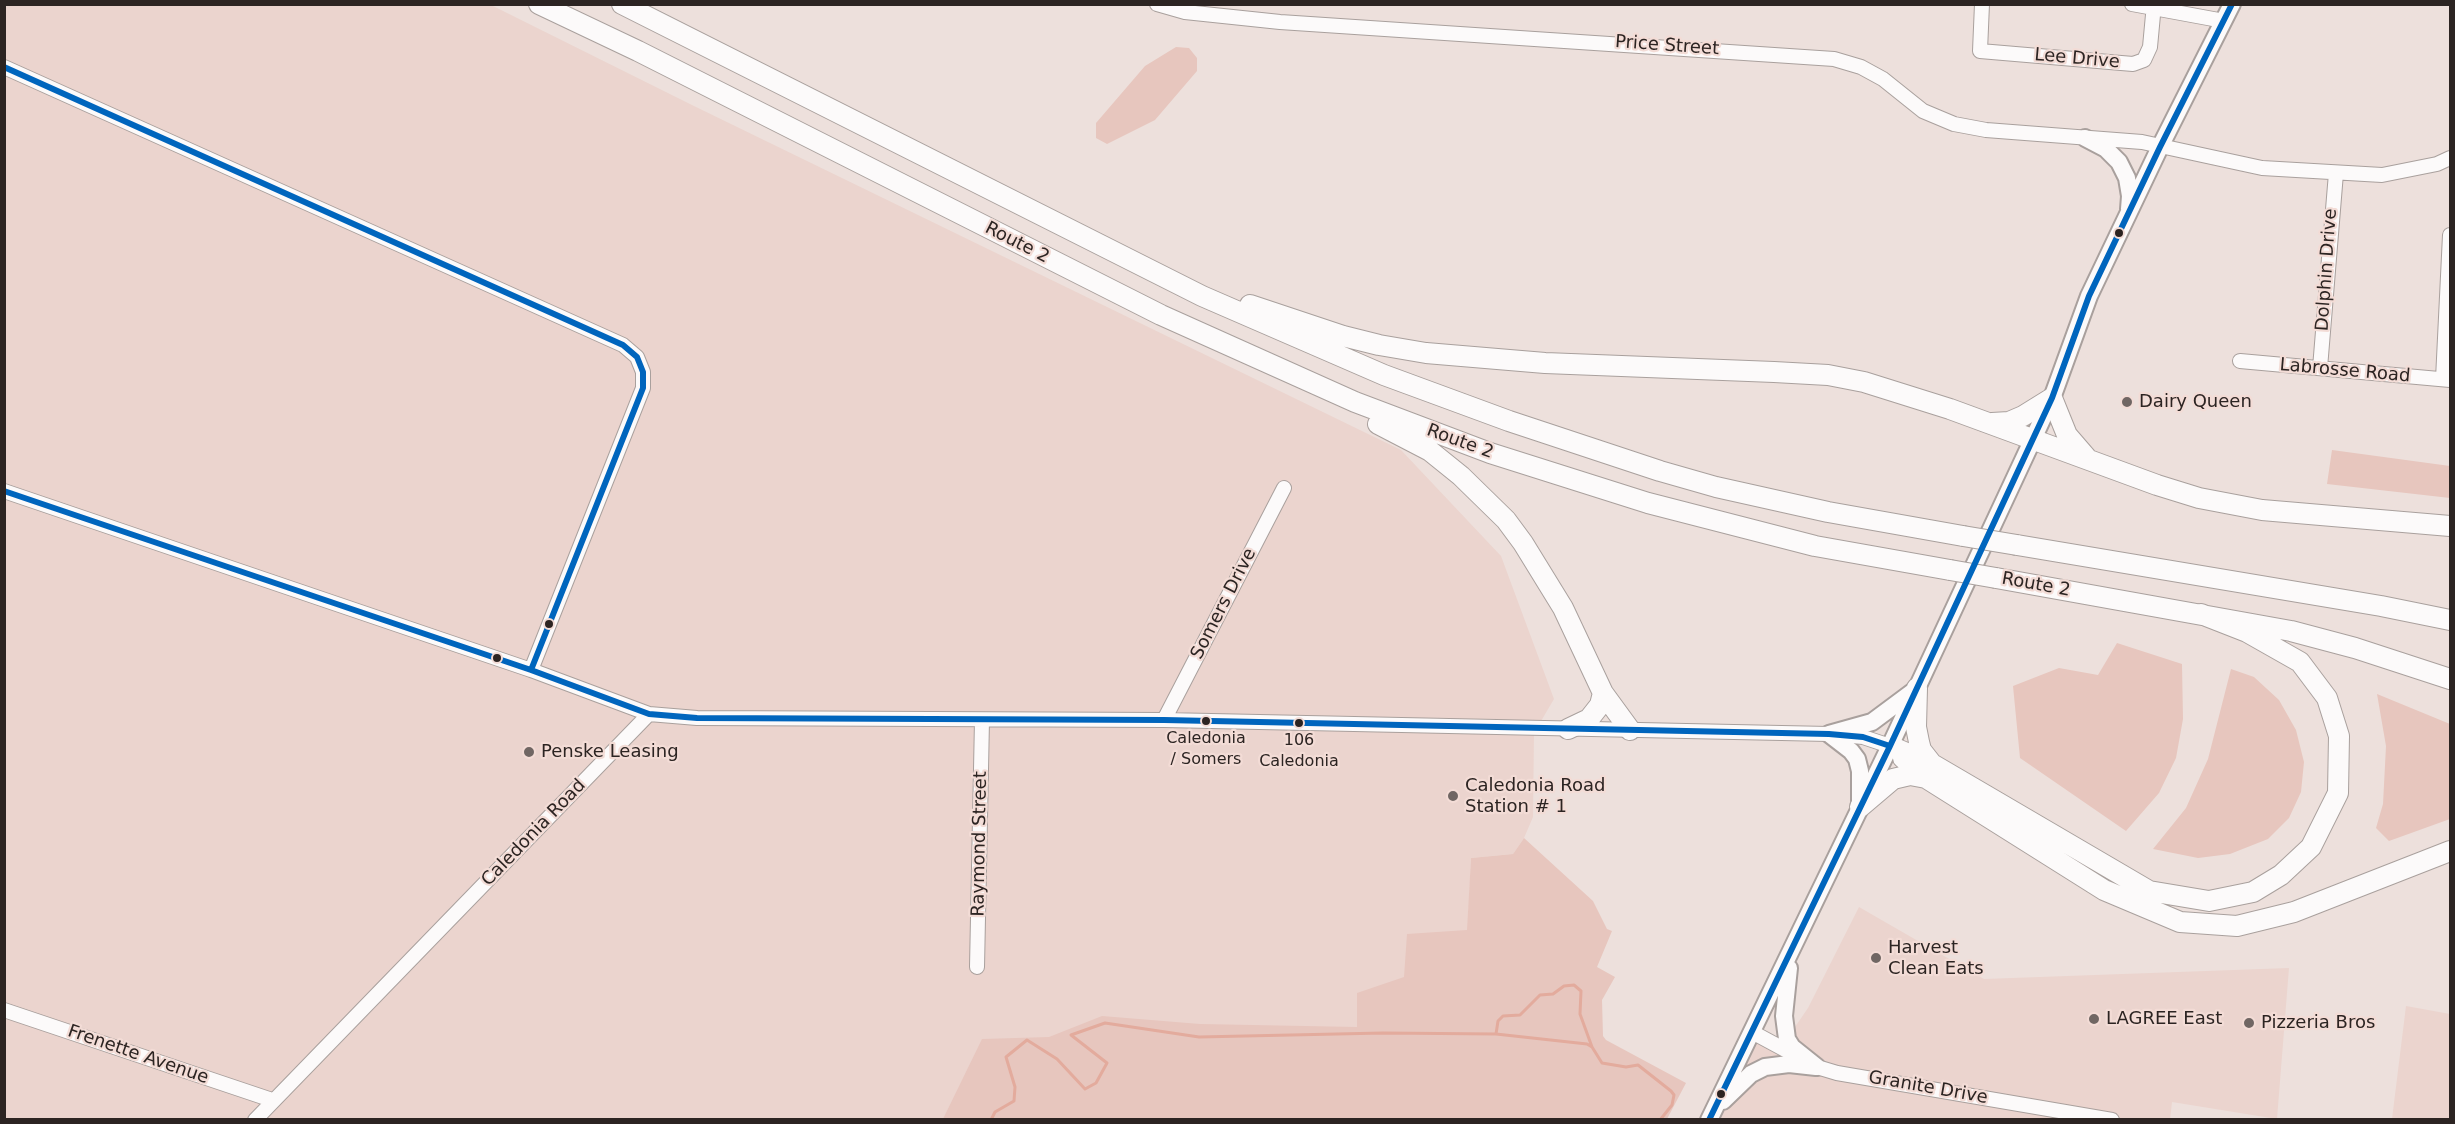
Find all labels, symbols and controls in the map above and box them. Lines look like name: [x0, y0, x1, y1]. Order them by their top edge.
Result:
street label: Price Street: [1614, 32, 1720, 60]
street label: Lee Drive: [2033, 45, 2121, 73]
street label: Dolphin Drive: [2312, 208, 2342, 332]
street label: Route 2: [981, 218, 1053, 268]
unlabelled marker: [2113, 227, 2125, 239]
street label: Labrosse Road: [2279, 355, 2411, 387]
place label: Dairy Queen: [2139, 391, 2252, 413]
marker: Dairy Queen: [2120, 395, 2134, 409]
street label: Route 2: [1424, 420, 1496, 464]
street label: Somers Drive: [1187, 545, 1261, 663]
street label: Route 2: [2000, 568, 2072, 602]
unlabelled marker: [543, 618, 555, 630]
unlabelled marker: [491, 652, 503, 664]
marker: Caledonia / Somers: [1200, 715, 1212, 727]
marker: 106 Caledonia: [1293, 717, 1305, 729]
place label: Caledonia / Somers: [1166, 729, 1246, 767]
place label: 106 Caledonia: [1259, 731, 1339, 769]
place label: Penske Leasing: [541, 741, 679, 763]
marker: Penske Leasing: [522, 745, 536, 759]
street label: Raymond Street: [968, 771, 992, 917]
street label: Caledonia Road: [477, 775, 591, 891]
place label: Caledonia Road Station # 1: [1465, 775, 1605, 818]
marker: Caledonia Road Station # 1: [1446, 789, 1460, 803]
place label: Harvest Clean Eats: [1888, 937, 1984, 980]
marker: Harvest Clean Eats: [1869, 951, 1883, 965]
place label: LAGREE East: [2106, 1008, 2222, 1030]
marker: LAGREE East: [2087, 1012, 2101, 1026]
place label: Pizzeria Bros: [2261, 1012, 2375, 1034]
marker: Pizzeria Bros: [2242, 1016, 2256, 1030]
street label: Frenette Avenue: [65, 1021, 211, 1089]
street label: Granite Drive: [1867, 1067, 1989, 1109]
unlabelled marker: [1715, 1088, 1727, 1100]

